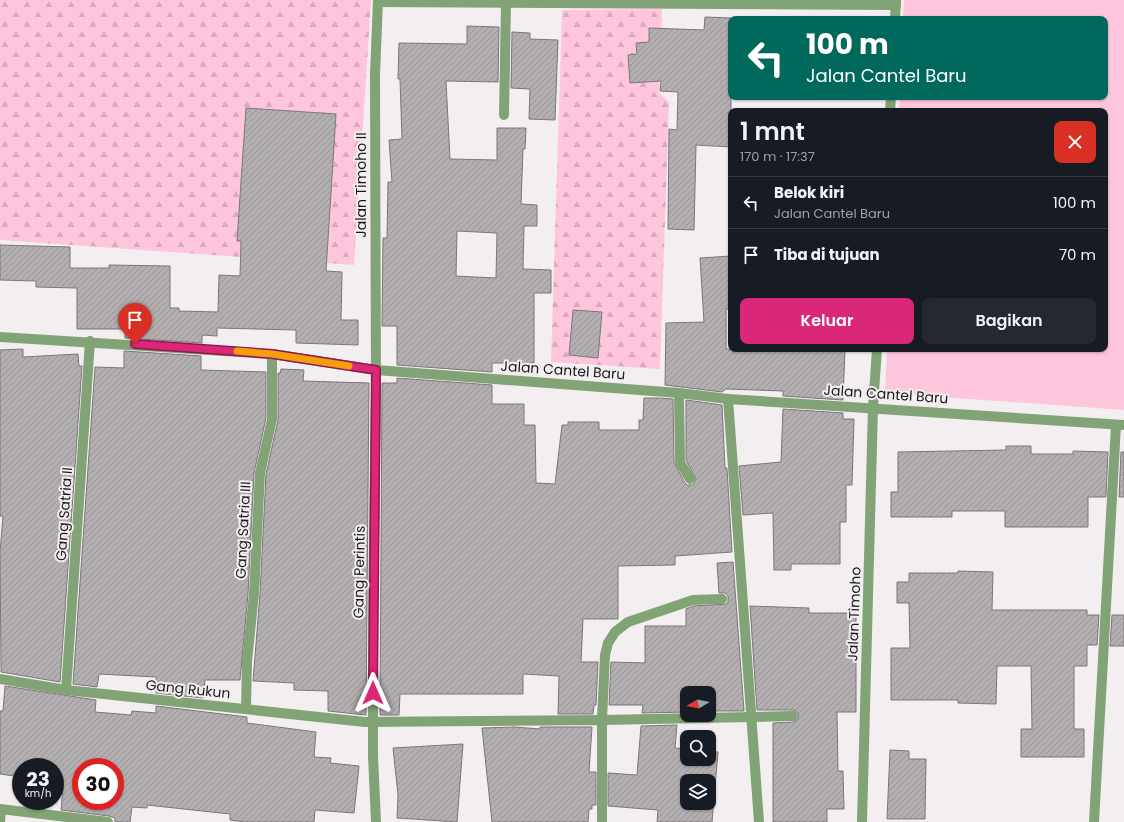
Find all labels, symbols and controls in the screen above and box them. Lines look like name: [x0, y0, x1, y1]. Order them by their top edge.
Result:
text: 100 m: [806, 25, 889, 64]
icon: left: [740, 32, 792, 84]
text: Jalan Cantel Baru: [806, 63, 967, 88]
text: 1 mnt: [740, 115, 805, 148]
button: close: [1054, 121, 1096, 163]
street label: Jalan Timoho II: [351, 132, 371, 238]
text: 170 m · 17:37: [740, 147, 815, 166]
text: Belok kiri: [774, 182, 844, 203]
icon: left: [740, 192, 762, 214]
text: 100 m: [1053, 192, 1096, 213]
text: Jalan Cantel Baru: [774, 204, 890, 223]
icon: arrive: [740, 244, 762, 266]
text: Tiba di tujuan: [774, 244, 880, 265]
text: 70 m: [1059, 244, 1096, 265]
button: Keluar: [740, 298, 914, 344]
button: Bagikan: [922, 298, 1096, 344]
pin: [118, 303, 152, 344]
icon: arrive: [124, 309, 146, 331]
street label: Jalan Cantel Baru: [500, 356, 626, 384]
street label: Jalan Cantel Baru: [823, 380, 949, 408]
street label: Gang Satria II: [51, 466, 77, 562]
street label: Gang Satria III: [230, 481, 256, 579]
street label: Gang Perintis: [348, 525, 370, 619]
street label: Jalan Timoho: [842, 566, 866, 662]
position arrow: [352, 672, 394, 714]
street label: Gang Rukun: [145, 675, 231, 703]
north arrow: [680, 686, 716, 722]
map controls: [680, 686, 716, 810]
button: search: [680, 730, 716, 766]
speed limit sign: 30: [72, 758, 124, 810]
text: 23: [26, 765, 50, 793]
button: layers: [680, 774, 716, 810]
text: km/h: [25, 786, 51, 801]

